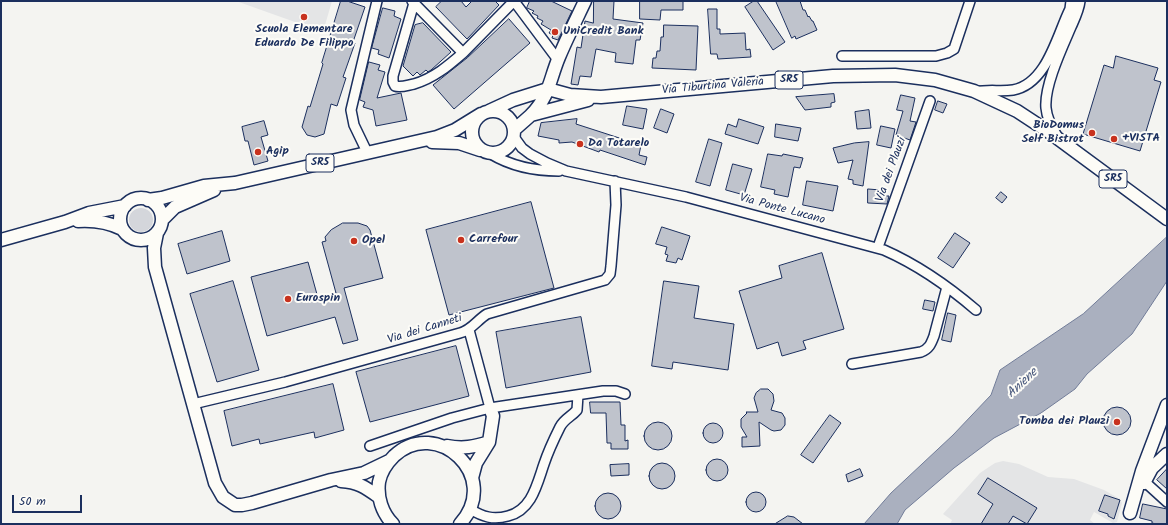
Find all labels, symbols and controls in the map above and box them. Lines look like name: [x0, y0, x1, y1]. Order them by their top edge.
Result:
marker: Scuola Elementare Eduardo De Filippo: [299, 12, 309, 22]
place label: Scuola Elementare Eduardo De Filippo: [255, 23, 353, 51]
place label: UniCredit Bank: [563, 25, 643, 39]
marker: UniCredit Bank: [550, 27, 560, 37]
road number: SR5: [775, 71, 803, 89]
street label: Via Tiburtina Valeria: [661, 75, 765, 99]
place label: BioDomus Self Bistrot: [1022, 119, 1084, 147]
marker: BioDomus Self Bistrot: [1087, 128, 1097, 138]
place label: +VISTA: [1122, 132, 1160, 146]
marker: +VISTA: [1109, 134, 1119, 144]
street label: Via dei Plauzi: [874, 136, 910, 204]
place label: Da Totarelo: [588, 137, 649, 151]
marker: Da Totarelo: [575, 139, 585, 149]
place label: Agip: [266, 145, 289, 159]
marker: Agip: [253, 147, 263, 157]
road number: SR5: [306, 154, 334, 172]
road number: SR5: [1099, 170, 1127, 188]
street label: Via Ponte Lucano: [738, 192, 826, 228]
place label: Carrefour: [469, 233, 518, 247]
place label: Opel: [362, 234, 385, 248]
marker: Carrefour: [456, 235, 466, 245]
marker: Opel: [349, 236, 359, 246]
place label: Eurospin: [296, 292, 340, 306]
marker: Eurospin: [283, 294, 293, 304]
street label: Via dei Canneti: [386, 312, 464, 348]
water label: Aniene: [1004, 366, 1042, 402]
place label: Tomba dei Plauzi: [1019, 415, 1109, 429]
marker: Tomba dei Plauzi: [1112, 417, 1122, 427]
scale bar: [14, 487, 84, 513]
text: 50 m: [19, 492, 46, 511]

